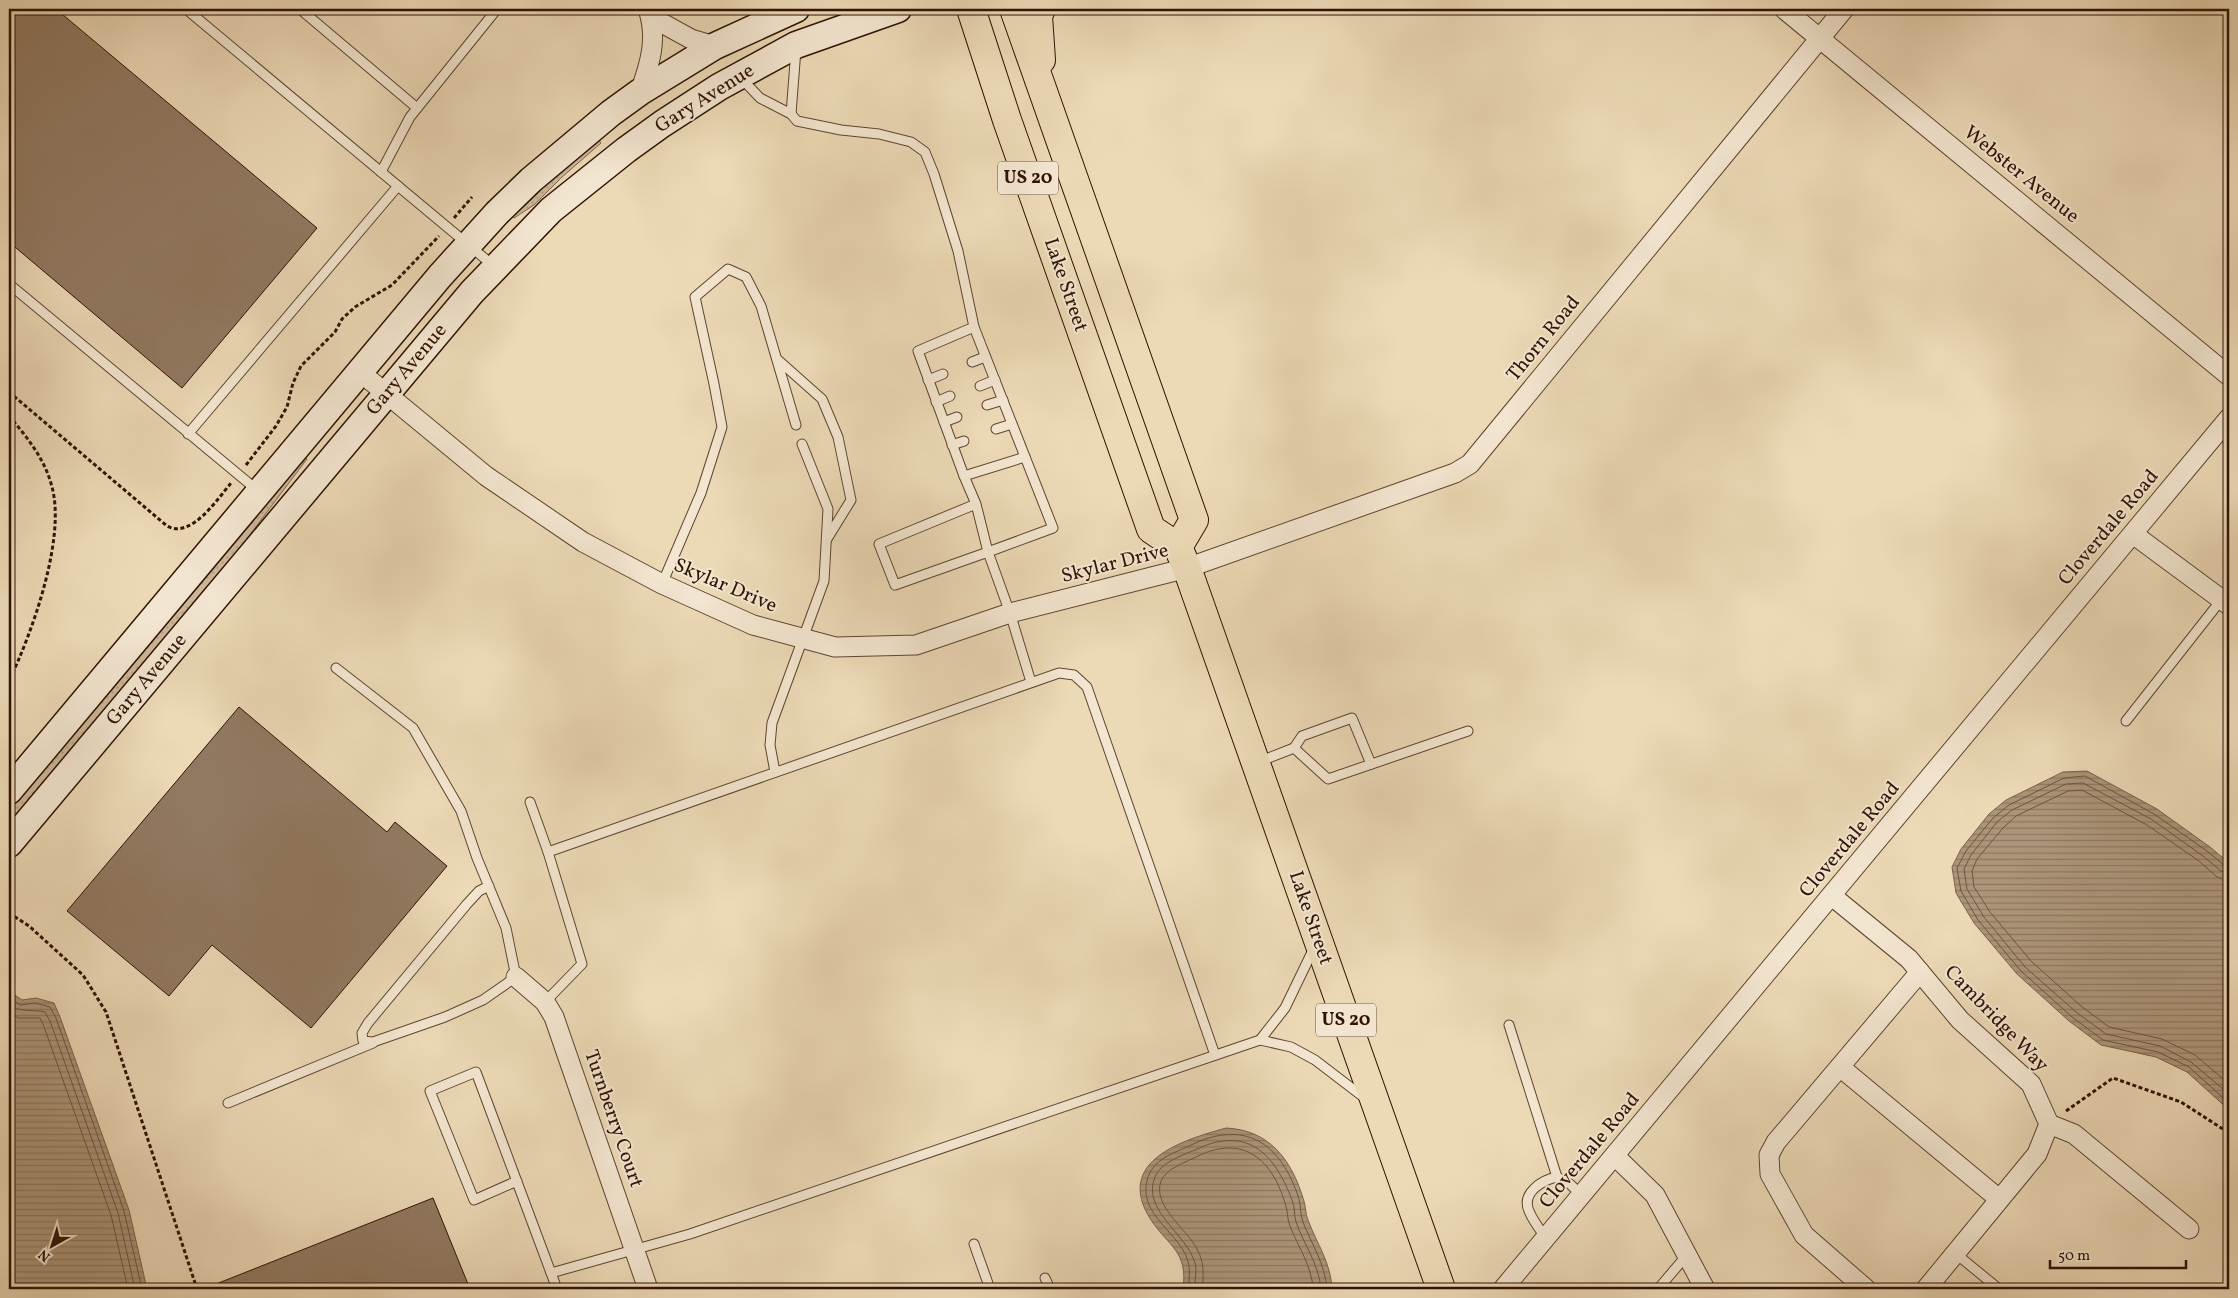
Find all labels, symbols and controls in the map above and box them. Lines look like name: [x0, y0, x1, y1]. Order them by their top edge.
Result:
street label: Gary Avenue: [650, 57, 760, 141]
street label: Webster Avenue: [1957, 120, 2085, 230]
road number: US 20: [998, 162, 1058, 194]
street label: Lake Street: [1036, 234, 1094, 336]
street label: Thorn Road: [1501, 290, 1587, 388]
street label: Gary Avenue: [360, 318, 454, 422]
street label: Cloverdale Road: [2052, 464, 2166, 592]
street label: Skylar Drive: [1058, 537, 1172, 591]
street label: Skylar Drive: [669, 552, 781, 620]
street label: Gary Avenue: [100, 628, 194, 732]
street label: Cloverdale Road: [1793, 776, 1907, 904]
street label: Lake Street: [1281, 867, 1339, 969]
street label: Cambridge Way: [1938, 959, 2055, 1079]
road number: US 20: [1316, 1004, 1376, 1036]
street label: Turnberry Court: [576, 1046, 650, 1192]
street label: Cloverdale Road: [1533, 1087, 1647, 1215]
north arrow: [28, 1220, 78, 1270]
scale bar: [2050, 1238, 2187, 1270]
text: N: [35, 1244, 55, 1266]
text: 50 m: [2058, 1246, 2090, 1267]

